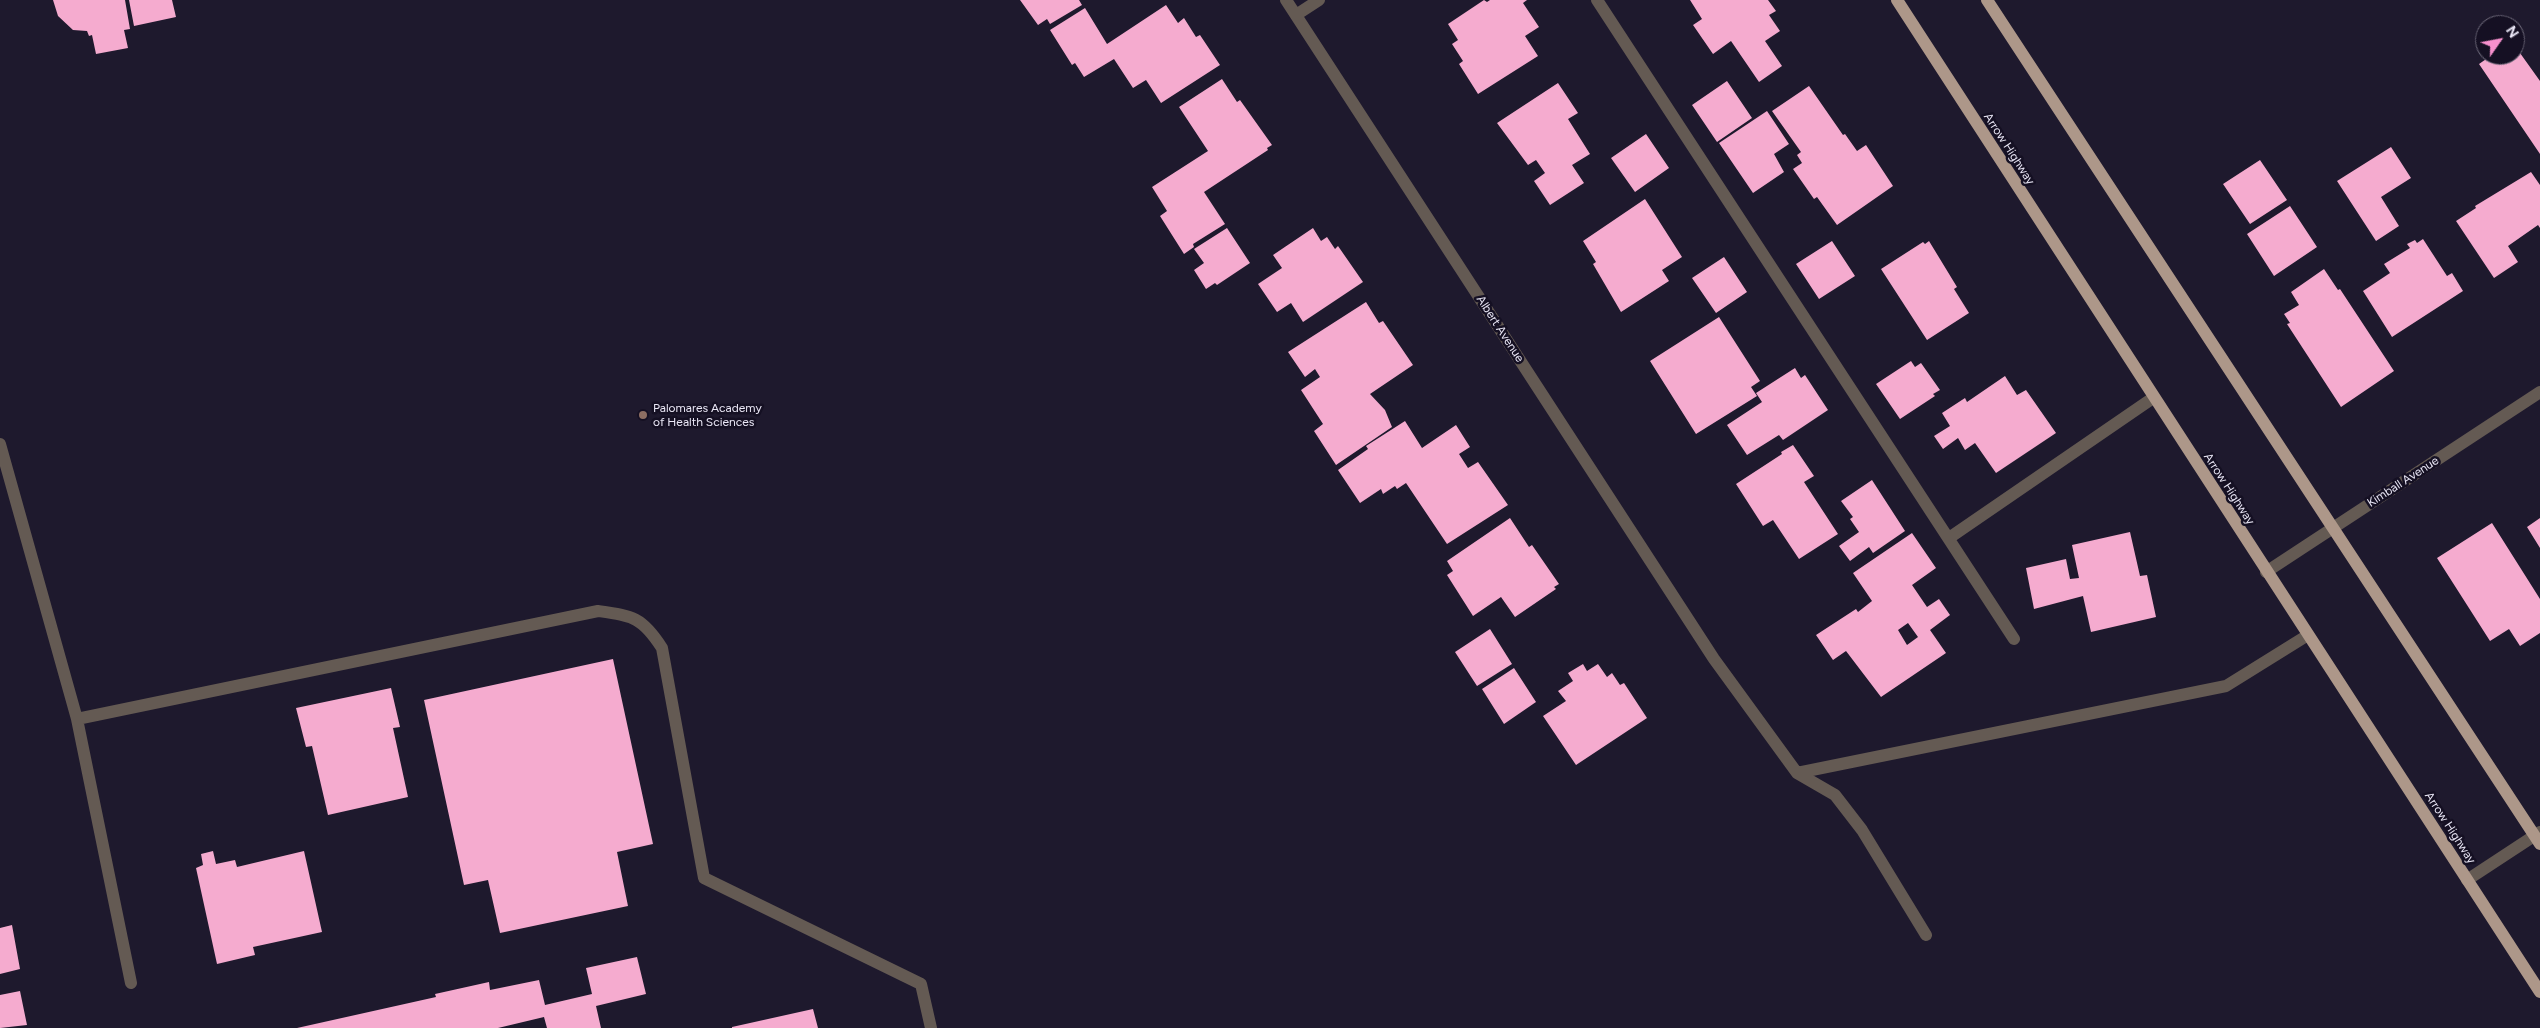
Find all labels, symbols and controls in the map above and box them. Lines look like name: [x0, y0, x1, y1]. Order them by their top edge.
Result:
north arrow: [2475, 15, 2525, 65]
text: N: [2502, 23, 2522, 41]
street label: Arrow Highway: [1981, 110, 2037, 188]
street label: Albert Avenue: [1473, 293, 1527, 365]
place label: Palomares Academy of Health Sciences: [653, 401, 762, 429]
marker: Palomares Academy of Health Sciences: [637, 409, 649, 421]
street label: Arrow Highway: [2201, 450, 2257, 528]
street label: Kimball Avenue: [2365, 454, 2441, 510]
street label: Arrow Highway: [2422, 789, 2478, 867]

